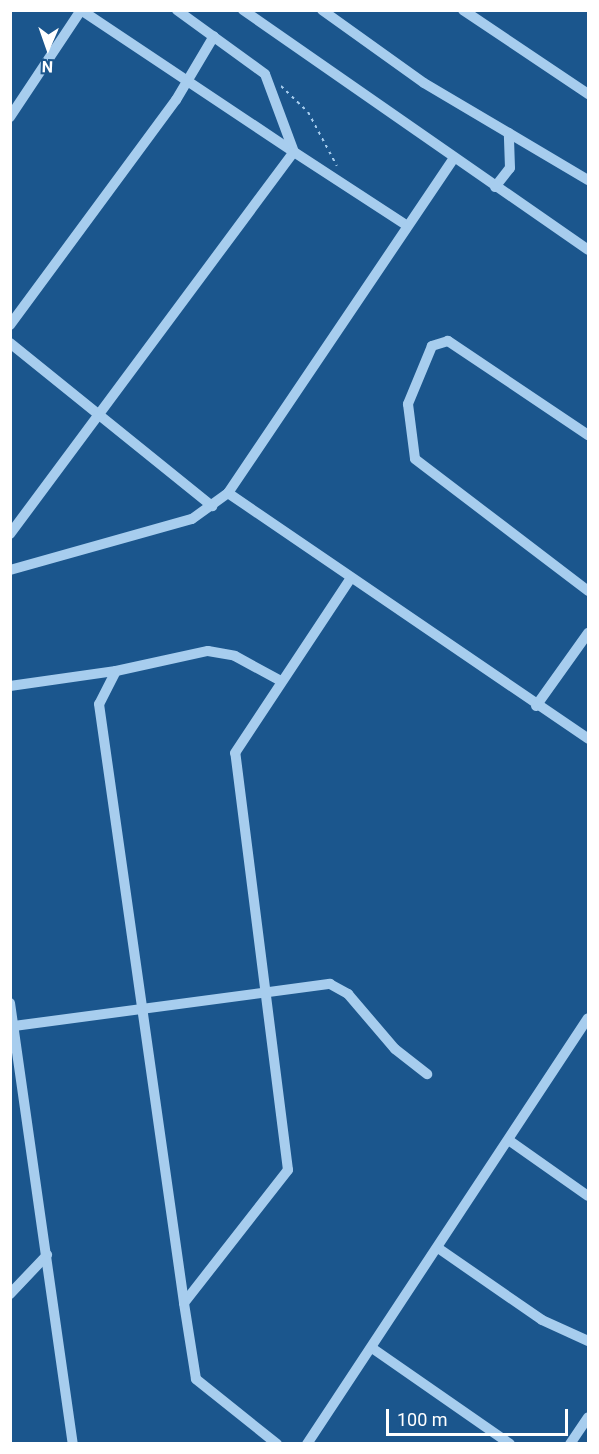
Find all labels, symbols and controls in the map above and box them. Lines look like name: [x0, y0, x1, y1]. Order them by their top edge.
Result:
north arrow: [18, 18, 78, 78]
text: N: [41, 57, 53, 76]
scale bar: [389, 1397, 570, 1435]
text: 100 m: [397, 1409, 448, 1430]

